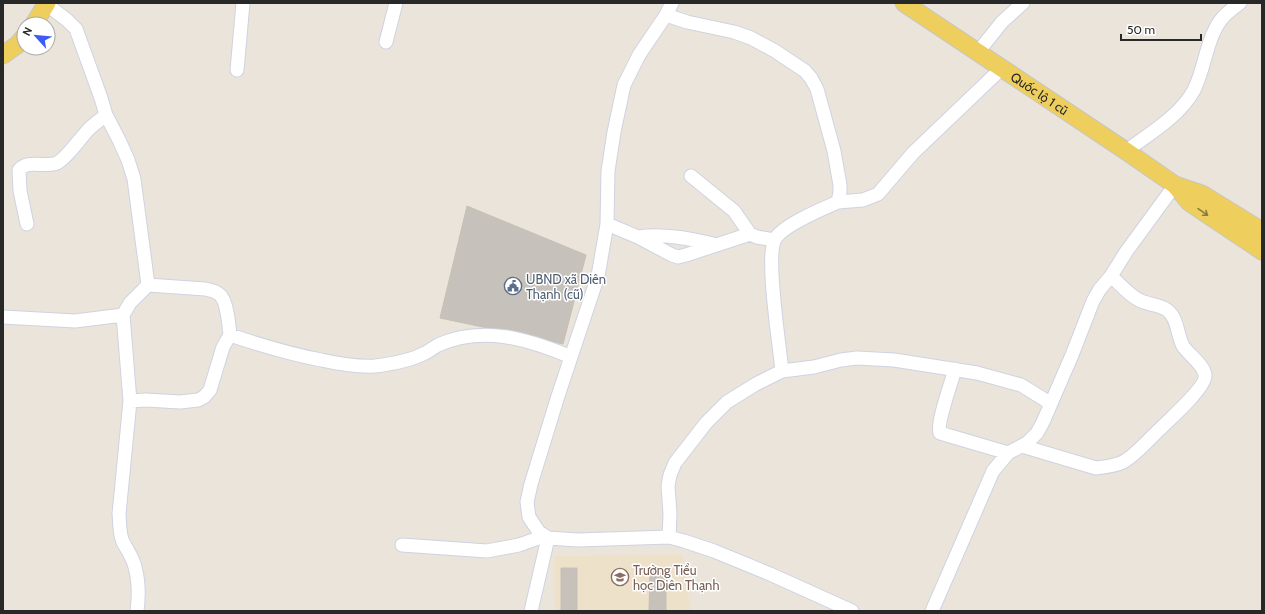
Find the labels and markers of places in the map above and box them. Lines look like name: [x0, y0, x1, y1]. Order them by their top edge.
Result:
place label: UBND xã Diên Thạnh (cũ): [526, 271, 606, 302]
public building icon: UBND xã Diên Thạnh (cũ): [503, 276, 523, 296]
place label: Trường Tiểu học Diên Thạnh: [633, 562, 719, 593]
school or university icon: Trường Tiểu học Diên Thạnh: [610, 567, 630, 587]

